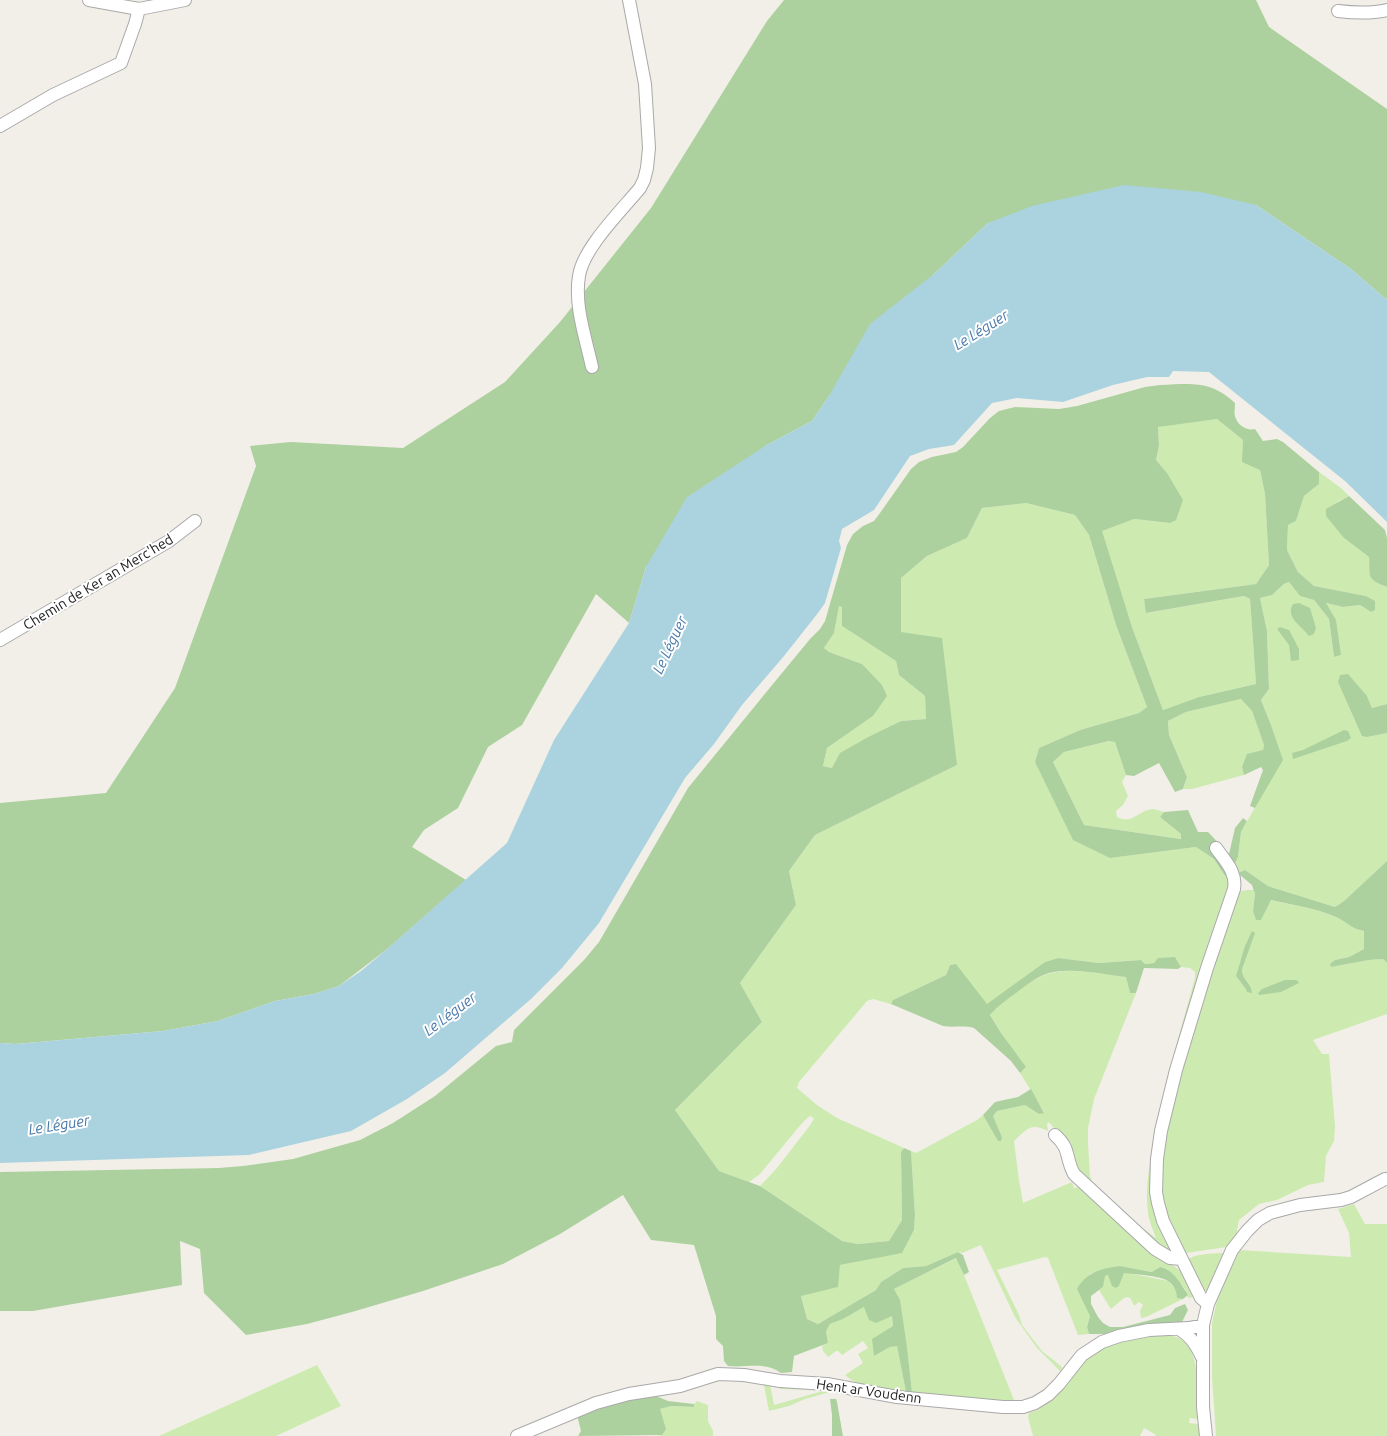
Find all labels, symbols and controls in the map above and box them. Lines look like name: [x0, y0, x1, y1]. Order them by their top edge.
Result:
water label: Le Léguer: [950, 305, 1012, 353]
street label: Chemin de Ker an Merc'hed: [20, 531, 176, 633]
water label: Le Léguer: [649, 612, 691, 676]
water label: Le Léguer: [420, 987, 480, 1039]
water label: Le Léguer: [27, 1111, 92, 1138]
street label: Hent ar Voudenn: [815, 1376, 923, 1406]

